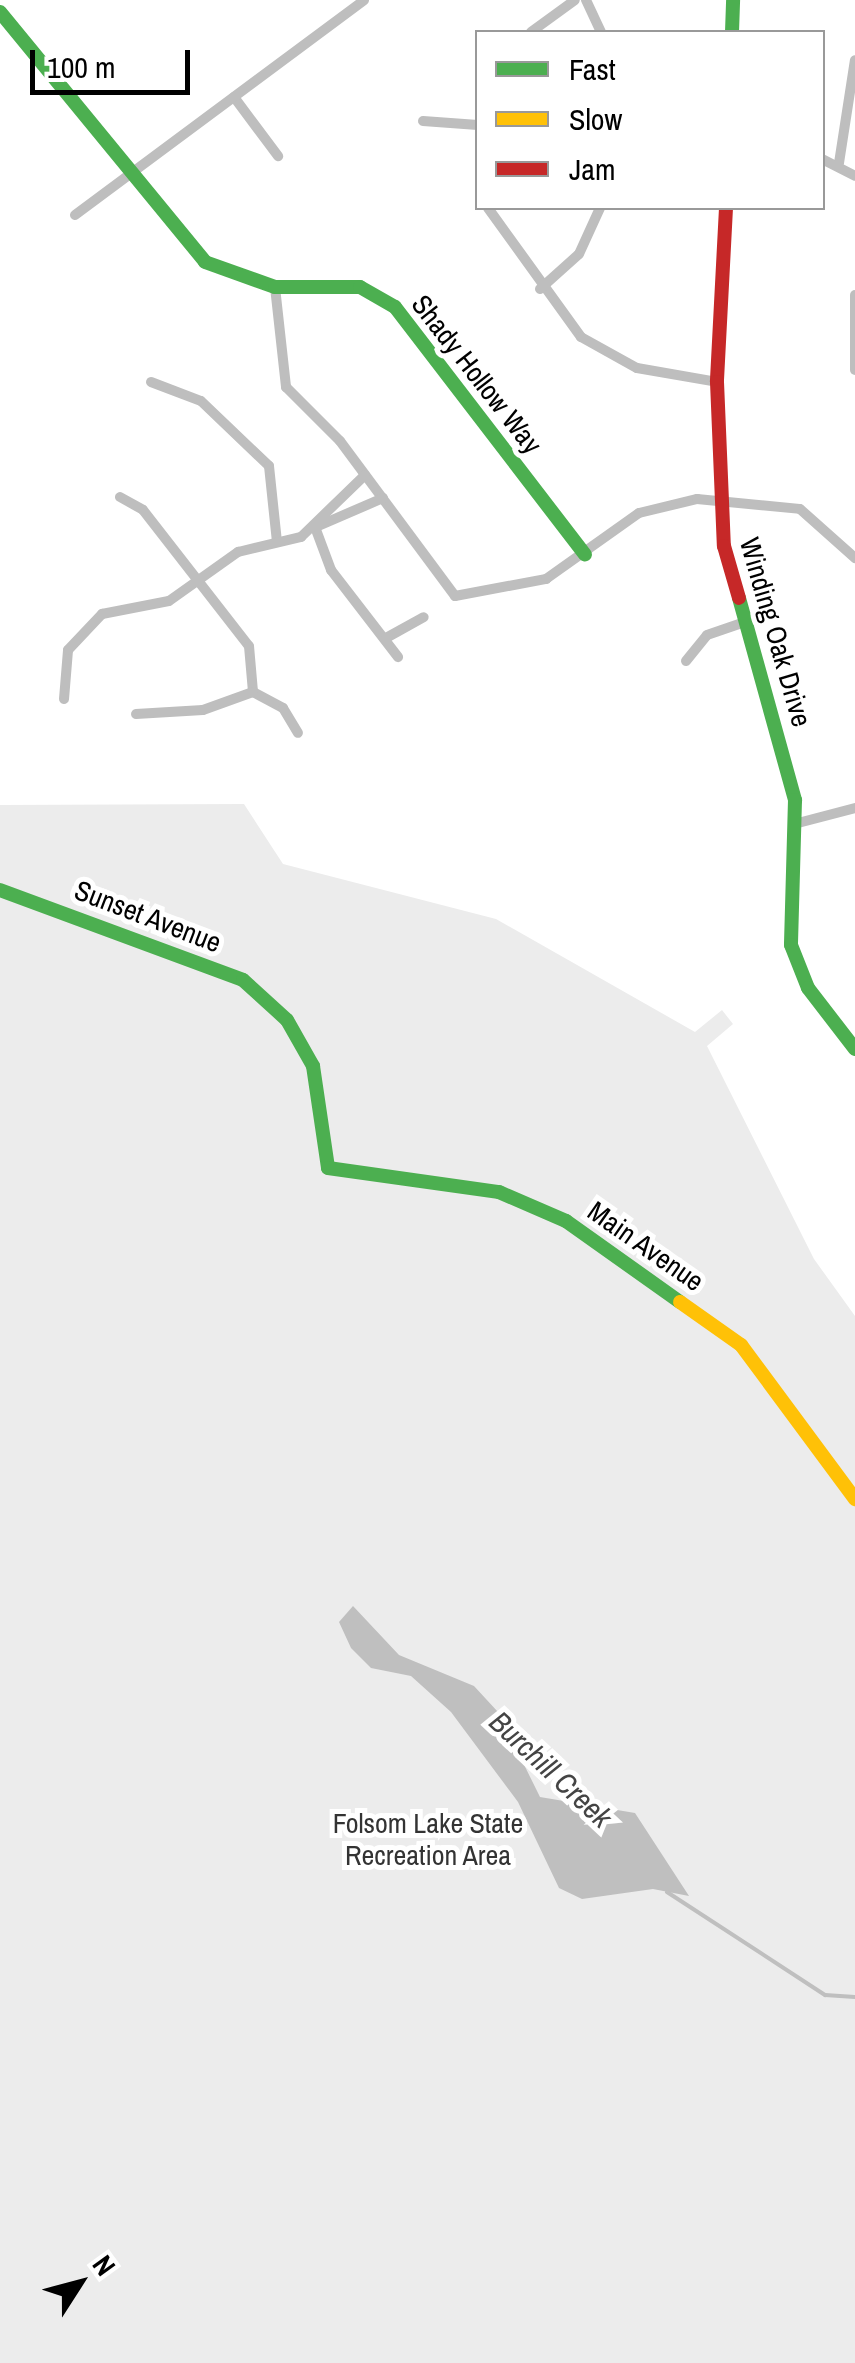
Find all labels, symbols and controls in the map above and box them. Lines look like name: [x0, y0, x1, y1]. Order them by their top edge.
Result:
scale bar: [35, 30, 195, 92]
legend: [475, 30, 825, 210]
text: 100 m: [47, 47, 115, 87]
text: Fast: [569, 49, 616, 89]
text: Slow: [569, 99, 622, 139]
text: Jam: [569, 149, 615, 189]
street label: Shady Hollow Way: [405, 288, 549, 460]
street label: Winding Oak Drive: [733, 534, 819, 730]
street label: Sunset Avenue: [69, 872, 227, 960]
street label: Main Avenue: [581, 1194, 711, 1298]
water label: Burchill Creek: [482, 1703, 620, 1835]
park label: Folsom Lake State Recreation Area: [333, 1806, 523, 1872]
north arrow: [30, 2233, 130, 2333]
text: N: [84, 2247, 125, 2283]

